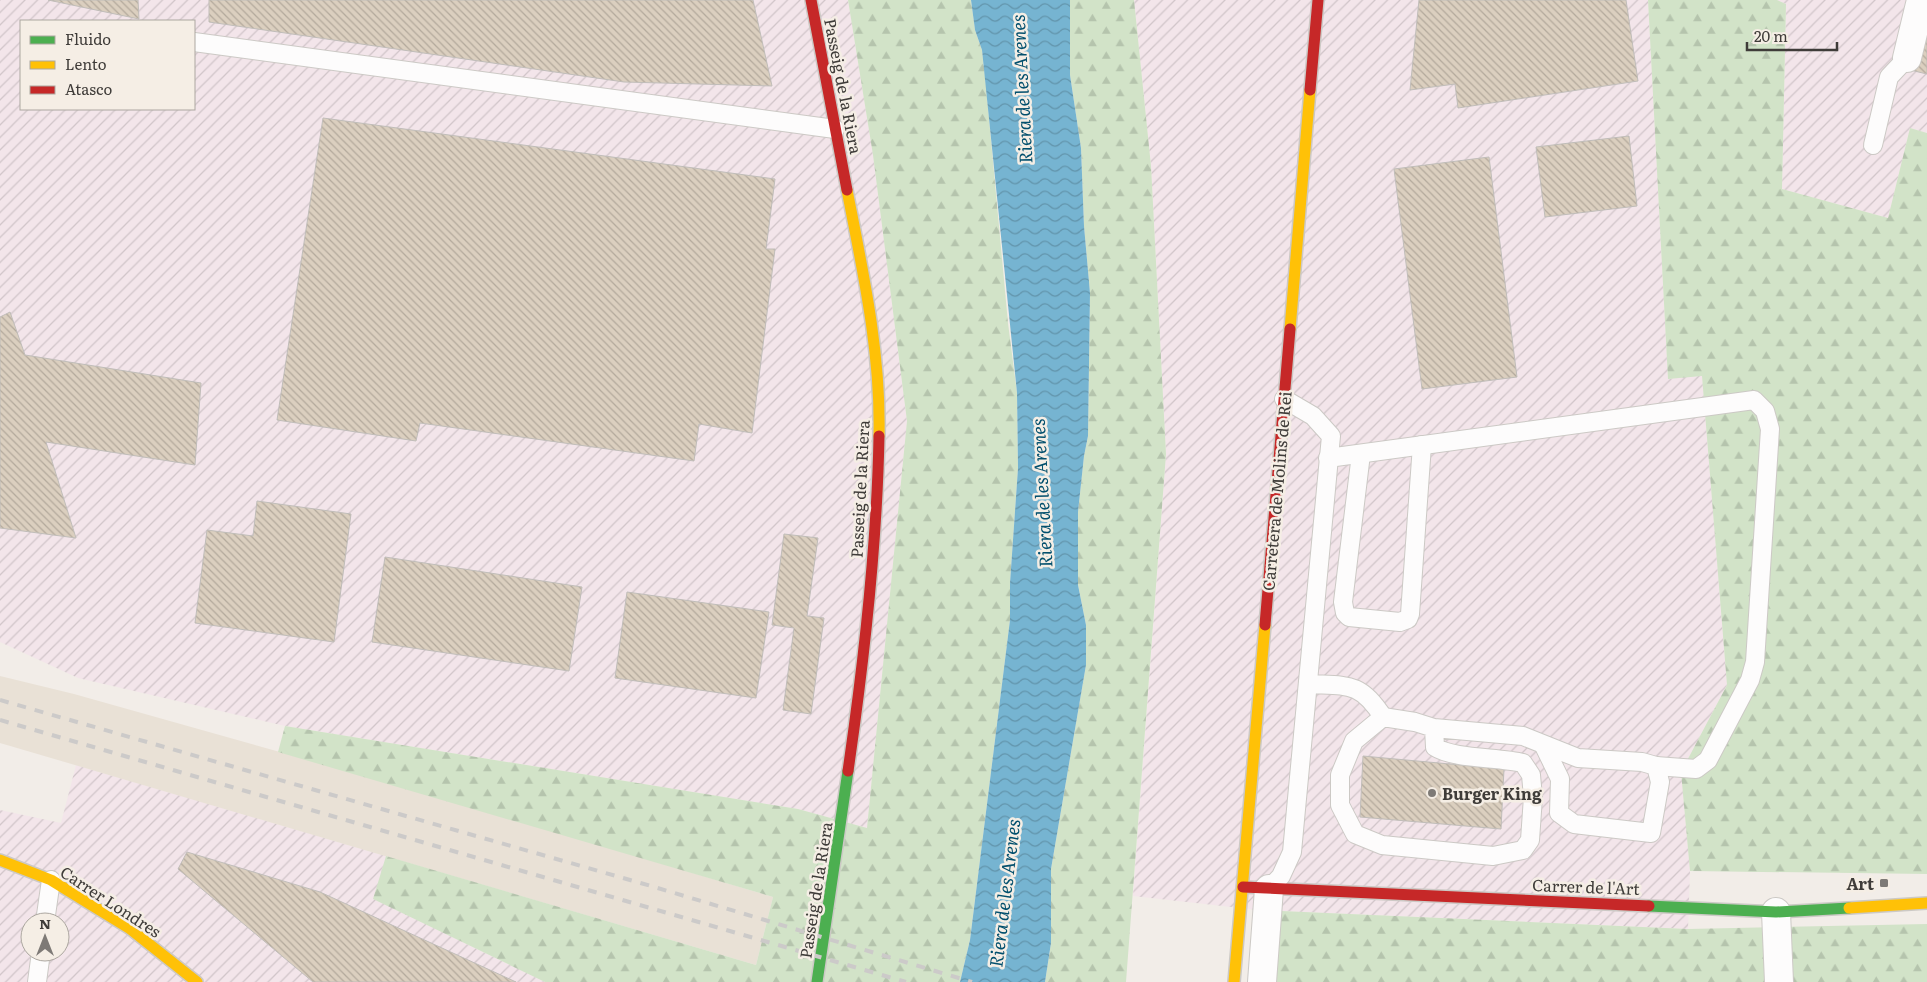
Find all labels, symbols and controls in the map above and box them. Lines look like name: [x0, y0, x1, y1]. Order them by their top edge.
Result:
water label: Riera de les Arenes: [1004, 14, 1038, 164]
street label: Passeig de la Riera: [819, 16, 869, 156]
legend: [20, 20, 195, 110]
scale bar: [1747, 20, 1837, 52]
text: 20 m: [1754, 24, 1788, 47]
text: Fluido: [65, 27, 111, 50]
text: Lento: [65, 52, 107, 75]
text: Atasco: [65, 77, 112, 100]
street label: Carretera de Molins de Rei: [1255, 390, 1297, 592]
water label: Riera de les Arenes: [1024, 418, 1058, 568]
street label: Passeig de la Riera: [843, 419, 875, 558]
place label: Burger King: [1442, 781, 1542, 805]
marker: Burger King: [1426, 787, 1438, 799]
water label: Riera de les Arenes: [982, 817, 1027, 969]
street label: Passeig de la Riera: [792, 820, 838, 960]
street label: Carrer Londres: [56, 859, 166, 943]
place label: Art: [1846, 871, 1874, 895]
street label: Carrer de l'Art: [1532, 872, 1641, 900]
marker: Art: [1878, 877, 1890, 889]
north arrow: [20, 912, 70, 962]
text: N: [39, 913, 51, 933]

